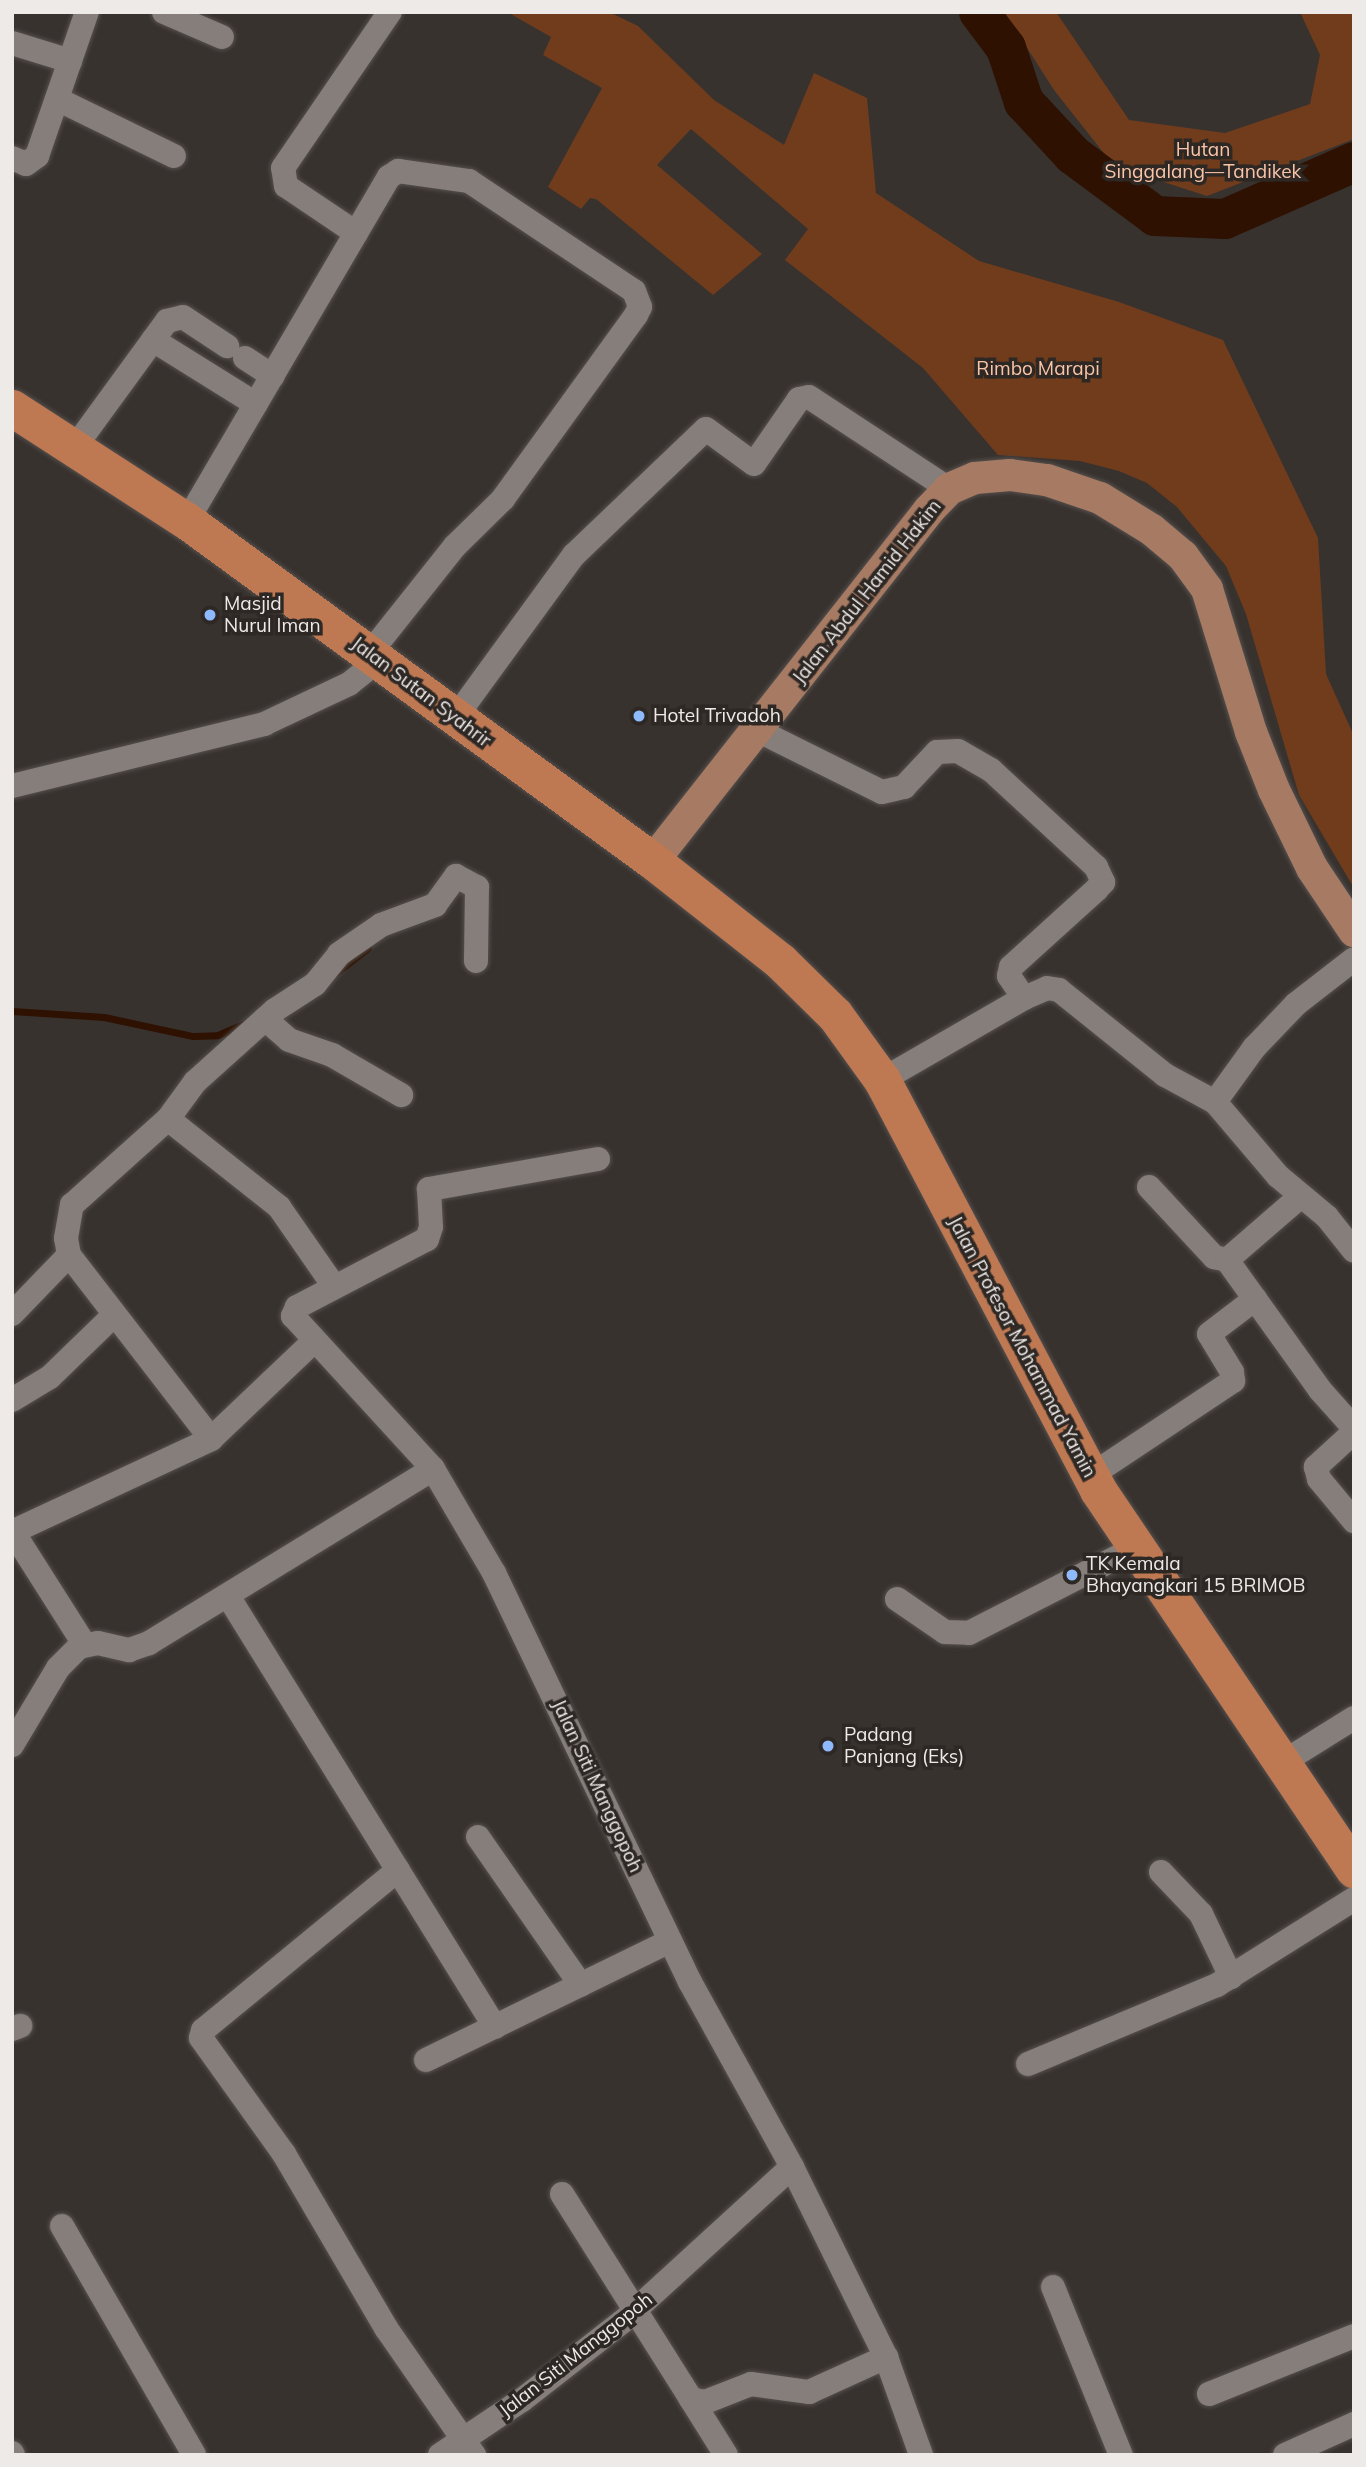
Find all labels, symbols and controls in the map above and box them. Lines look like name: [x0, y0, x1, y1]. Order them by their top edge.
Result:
park label: Hutan Singgalang—Tandikek: [1105, 139, 1301, 183]
park label: Rimbo Marapi: [976, 358, 1100, 380]
street label: Jalan Abdul Hamid Hakim: [788, 495, 946, 689]
place label: Masjid Nurul Iman: [224, 593, 321, 637]
marker: Masjid Nurul Iman: [202, 607, 218, 623]
street label: Jalan Sutan Syahrir: [347, 632, 495, 752]
place label: Hotel Trivadoh: [653, 705, 781, 727]
marker: Hotel Trivadoh: [631, 708, 647, 724]
street label: Jalan Profesor Mohammad Yamin: [943, 1212, 1101, 1482]
place label: TK Kemala Bhayangkari 15 BRIMOB: [1086, 1553, 1305, 1597]
marker: TK Kemala Bhayangkari 15 BRIMOB: [1064, 1567, 1080, 1583]
street label: Jalan Siti Manggopoh: [547, 1696, 647, 1876]
place label: Padang Panjang (Eks): [844, 1724, 964, 1768]
marker: Padang Panjang (Eks): [818, 1736, 838, 1756]
street label: Jalan Siti Manggopoh: [495, 2288, 657, 2422]

